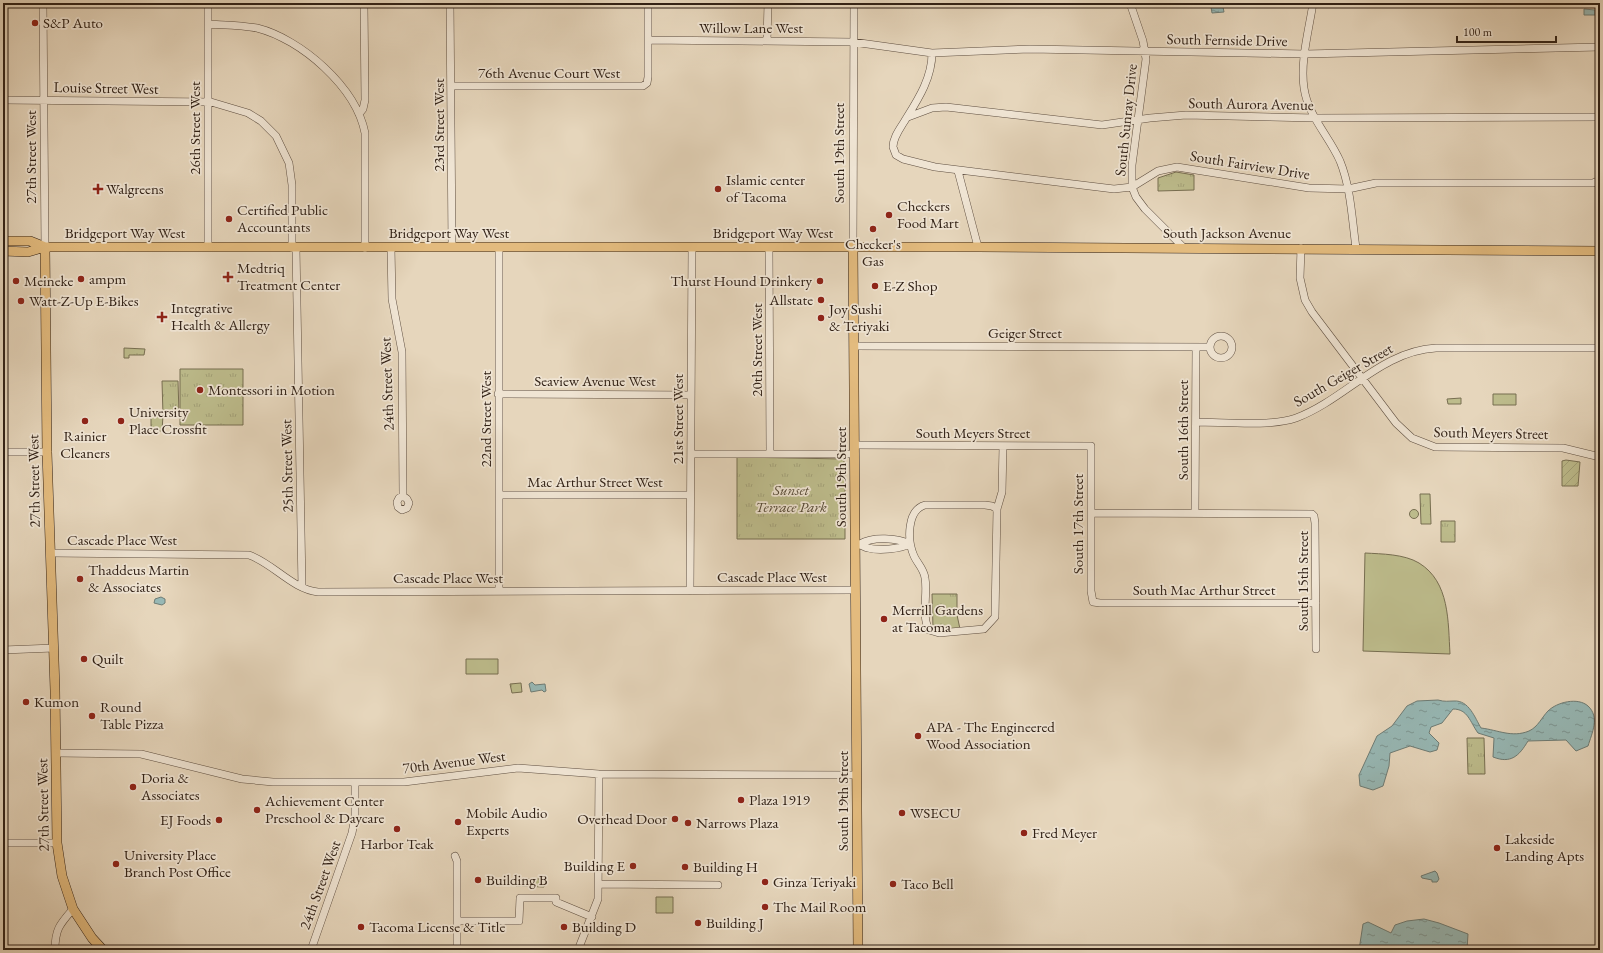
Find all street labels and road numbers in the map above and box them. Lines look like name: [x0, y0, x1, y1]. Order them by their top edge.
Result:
street label: Willow Lane West: [699, 18, 803, 37]
street label: South Fernside Drive: [1166, 29, 1288, 50]
street label: 76th Avenue Court West: [478, 63, 620, 82]
street label: South Sunray Drive: [1110, 63, 1141, 177]
street label: Louise Street West: [53, 77, 159, 98]
street label: 23rd Street West: [429, 78, 448, 172]
street label: 26th Street West: [185, 81, 204, 175]
street label: South Aurora Avenue: [1188, 93, 1314, 114]
street label: South 19th Street: [829, 102, 848, 203]
street label: 27th Street West: [21, 110, 40, 204]
street label: South Fairview Drive: [1189, 146, 1311, 183]
street label: Bridgeport Way West: [65, 223, 186, 242]
street label: Bridgeport Way West: [389, 223, 510, 242]
street label: Bridgeport Way West: [713, 223, 834, 242]
street label: South Jackson Avenue: [1163, 223, 1291, 242]
street label: 20th Street West: [747, 303, 766, 397]
street label: Geiger Street: [988, 323, 1062, 342]
street label: 24th Street West: [375, 337, 398, 431]
street label: South Geiger Street: [1290, 338, 1396, 411]
street label: 22nd Street West: [476, 370, 495, 467]
street label: Seaview Avenue West: [534, 371, 656, 390]
street label: 21st Street West: [668, 373, 687, 464]
street label: South 16th Street: [1173, 379, 1192, 480]
street label: 25th Street West: [276, 419, 297, 513]
street label: South Meyers Street: [1434, 422, 1549, 443]
street label: South Meyers Street: [916, 423, 1031, 442]
street label: South 19th Street: [831, 426, 850, 527]
street label: 27th Street West: [23, 434, 44, 528]
street label: Mac Arthur Street West: [527, 472, 663, 491]
street label: South 17th Street: [1068, 473, 1087, 574]
street label: Cascade Place West: [67, 530, 177, 549]
street label: South 15th Street: [1293, 530, 1312, 631]
street label: Cascade Place West: [717, 567, 827, 586]
street label: Cascade Place West: [393, 568, 503, 587]
street label: South Mac Arthur Street: [1133, 580, 1276, 599]
street label: 70th Avenue West: [401, 746, 507, 777]
street label: South 19th Street: [833, 750, 852, 851]
street label: 27th Street West: [32, 758, 53, 852]
street label: 24th Street West: [295, 837, 345, 932]

